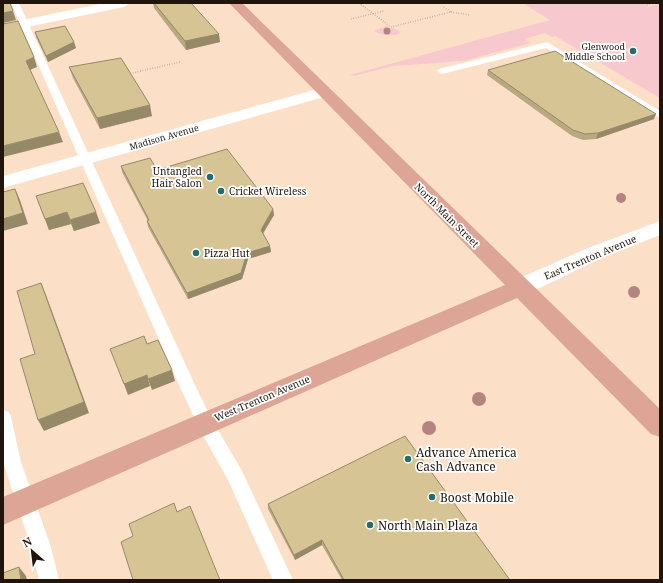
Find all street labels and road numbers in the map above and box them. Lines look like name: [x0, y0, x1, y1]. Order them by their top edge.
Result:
street label: Madison Avenue: [128, 121, 200, 153]
street label: North Main Street: [412, 180, 483, 251]
street label: East Trenton Avenue: [542, 231, 638, 283]
street label: West Trenton Avenue: [212, 372, 312, 424]

